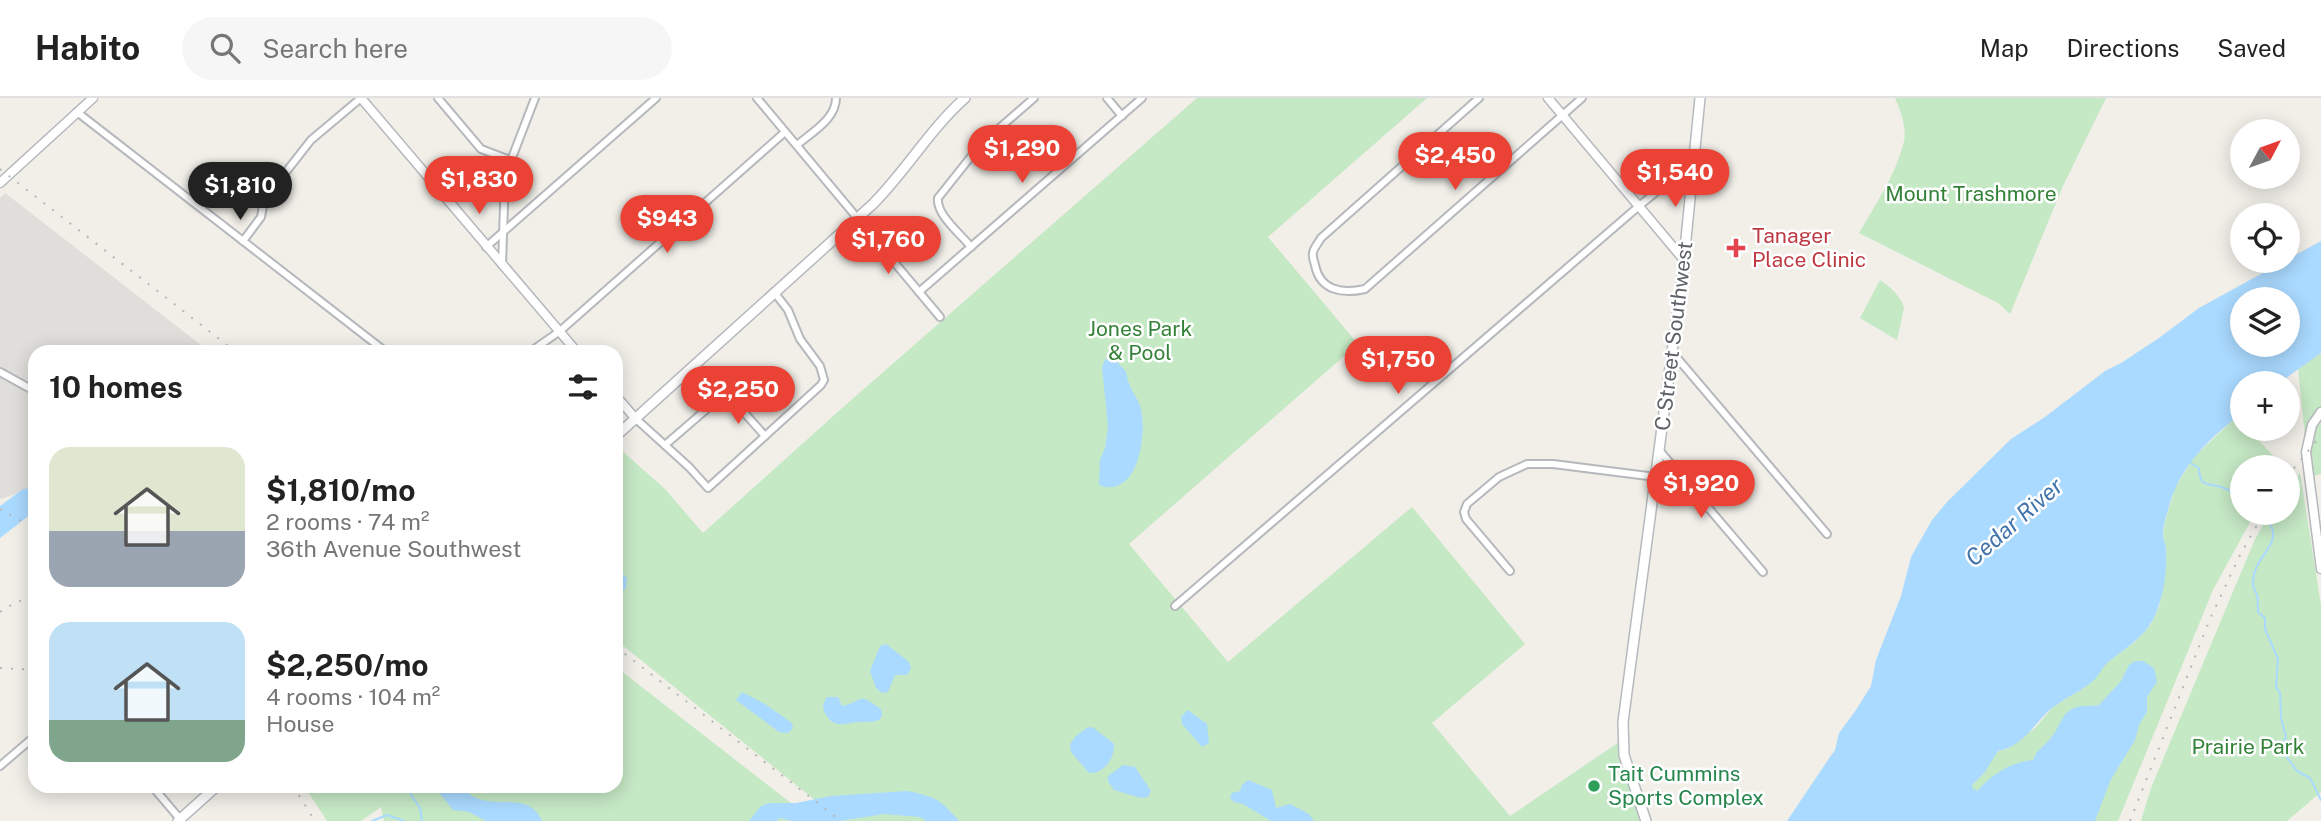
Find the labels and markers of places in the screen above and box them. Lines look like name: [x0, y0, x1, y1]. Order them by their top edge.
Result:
pin: $1,290: [965, 126, 1079, 185]
pin: $2,450: [1398, 132, 1512, 192]
pin: $1,540: [1618, 150, 1732, 209]
pin: $1,830: [422, 156, 536, 216]
pin: $1,810: [183, 162, 297, 222]
pin: $943: [626, 195, 708, 255]
pin: $1,760: [831, 216, 945, 276]
place label: Tanager Place Clinic: [1752, 223, 1866, 272]
marker: Tanager Place Clinic: [1726, 238, 1746, 258]
pin: $1,750: [1341, 336, 1455, 396]
pin: $2,250: [681, 366, 795, 426]
pin: $1,920: [1644, 460, 1758, 520]
place label: Tait Cummins Sports Complex: [1608, 761, 1764, 810]
marker: Tait Cummins Sports Complex: [1586, 778, 1602, 794]

